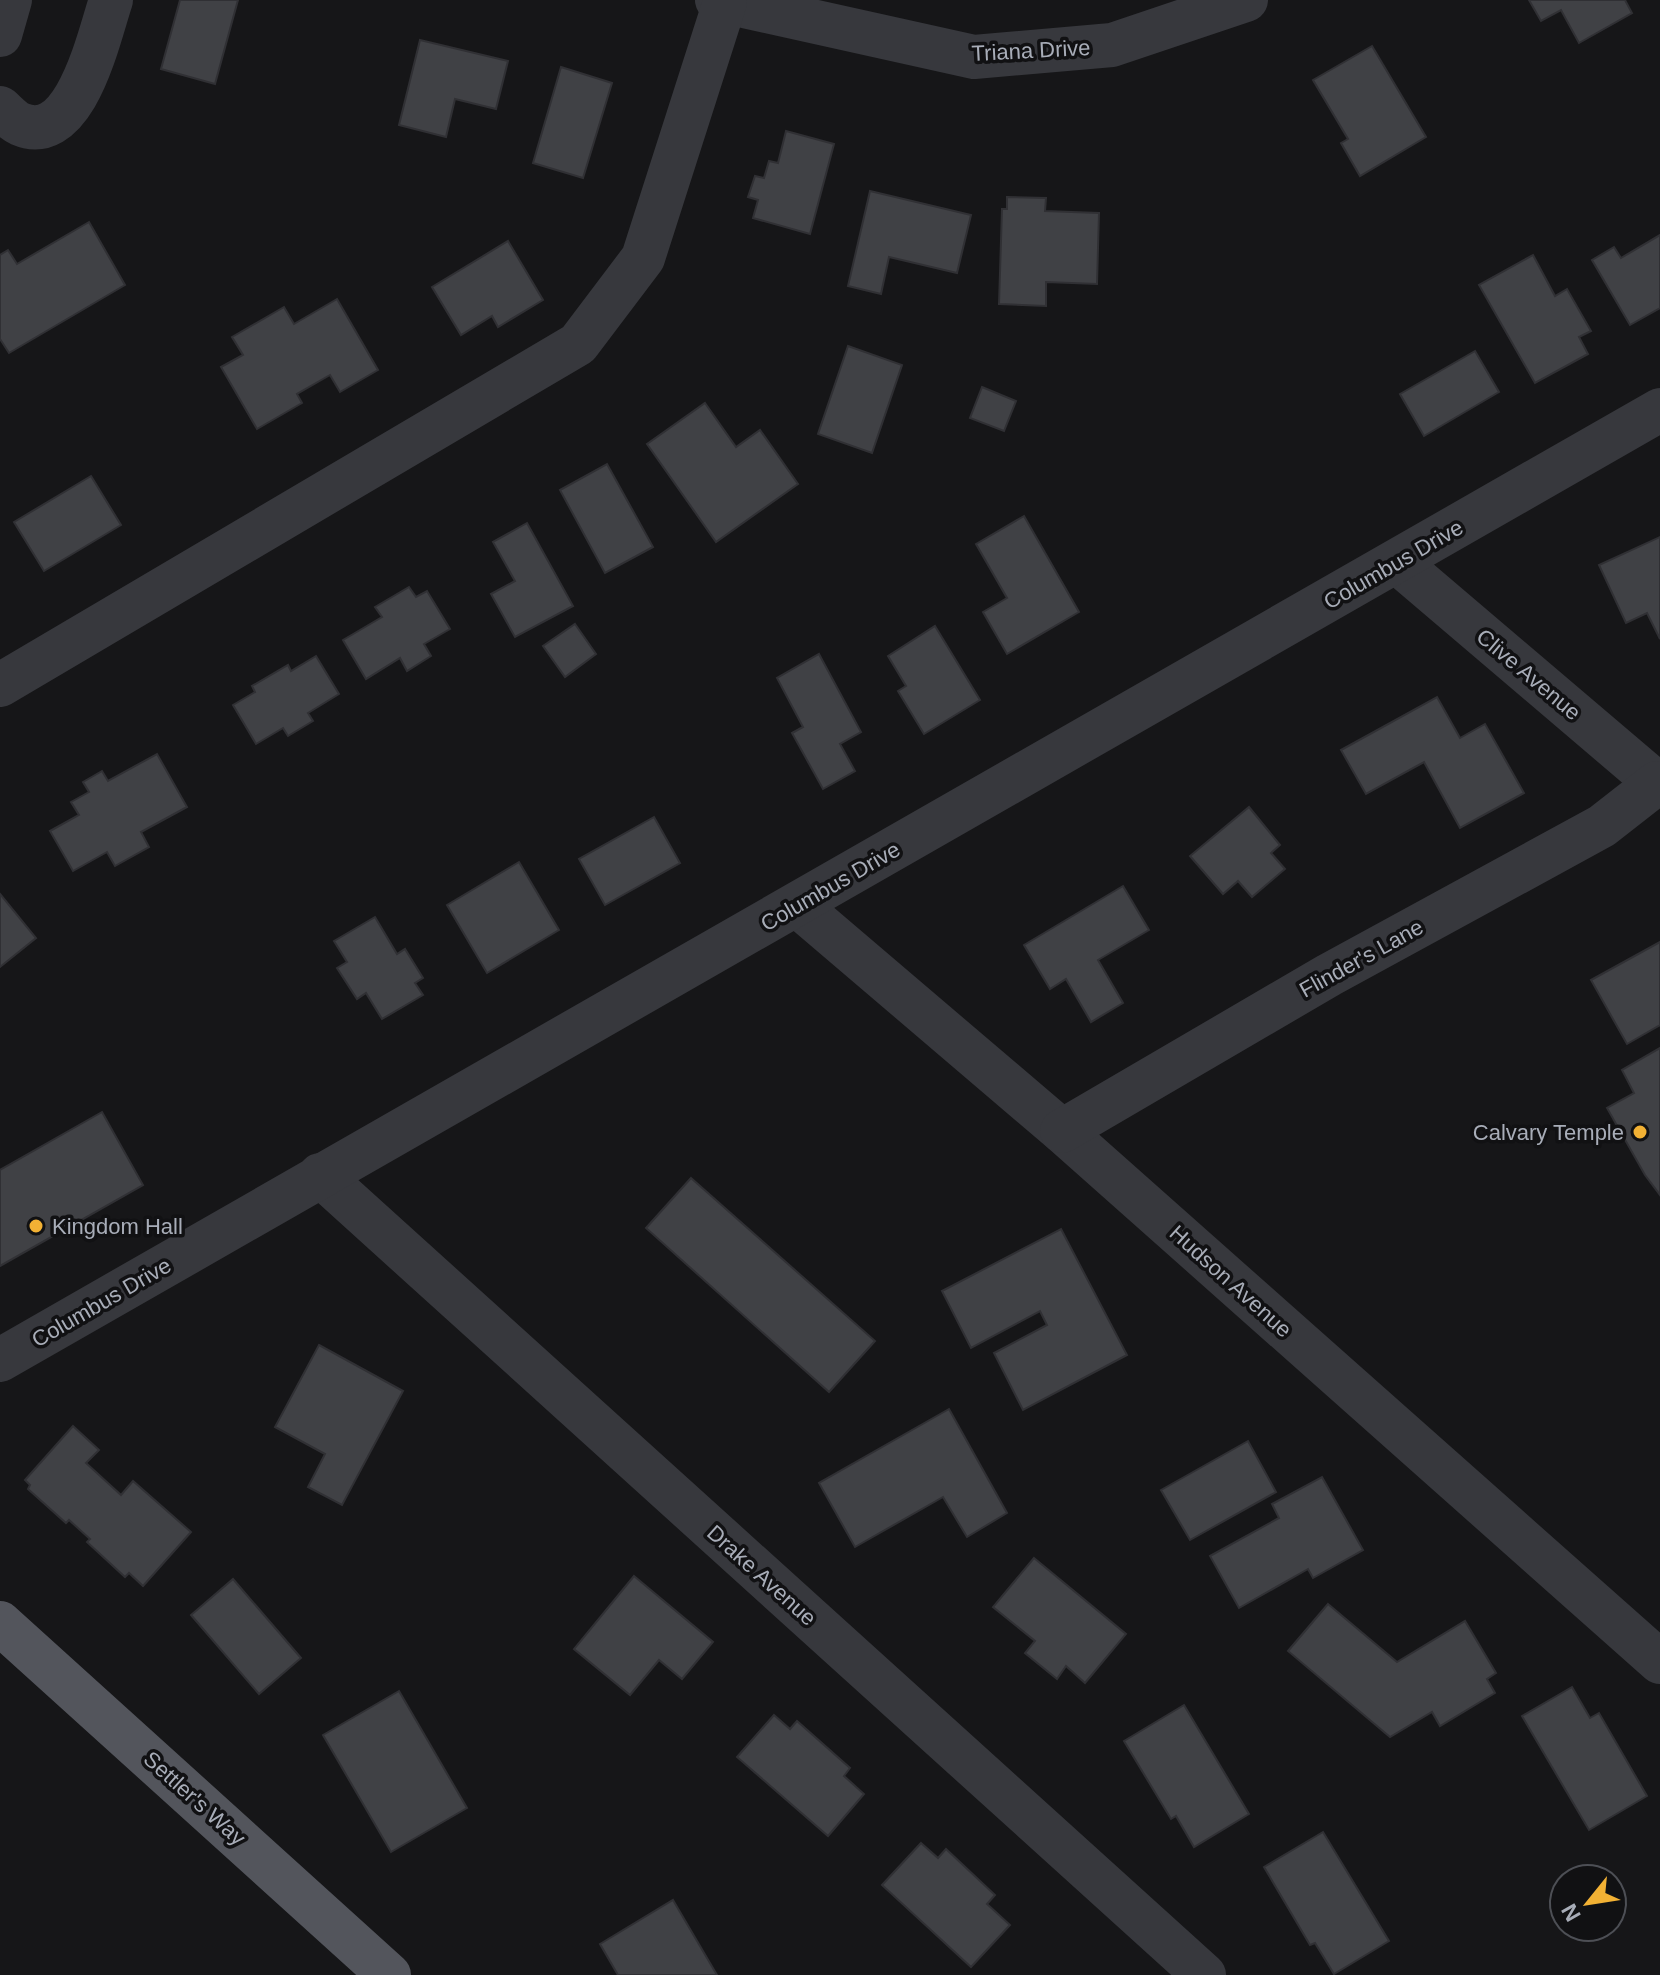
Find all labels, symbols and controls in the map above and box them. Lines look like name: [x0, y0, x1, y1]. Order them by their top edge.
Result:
street label: Triana Drive: [971, 35, 1091, 66]
street label: Columbus Drive: [1319, 514, 1467, 614]
street label: Clive Avenue: [1472, 624, 1586, 725]
street label: Columbus Drive: [756, 836, 904, 936]
street label: Flinder's Lane: [1295, 914, 1427, 1003]
place label: Calvary Temple: [1473, 1120, 1624, 1145]
marker: Calvary Temple: [1631, 1123, 1649, 1141]
place label: Kingdom Hall: [52, 1214, 183, 1239]
marker: Kingdom Hall: [27, 1217, 45, 1235]
street label: Hudson Avenue: [1165, 1220, 1297, 1343]
street label: Columbus Drive: [27, 1252, 175, 1352]
street label: Drake Avenue: [702, 1520, 821, 1631]
street label: Settler's Way: [139, 1746, 251, 1851]
north arrow: [1548, 1863, 1628, 1943]
text: N: [1556, 1900, 1586, 1926]

